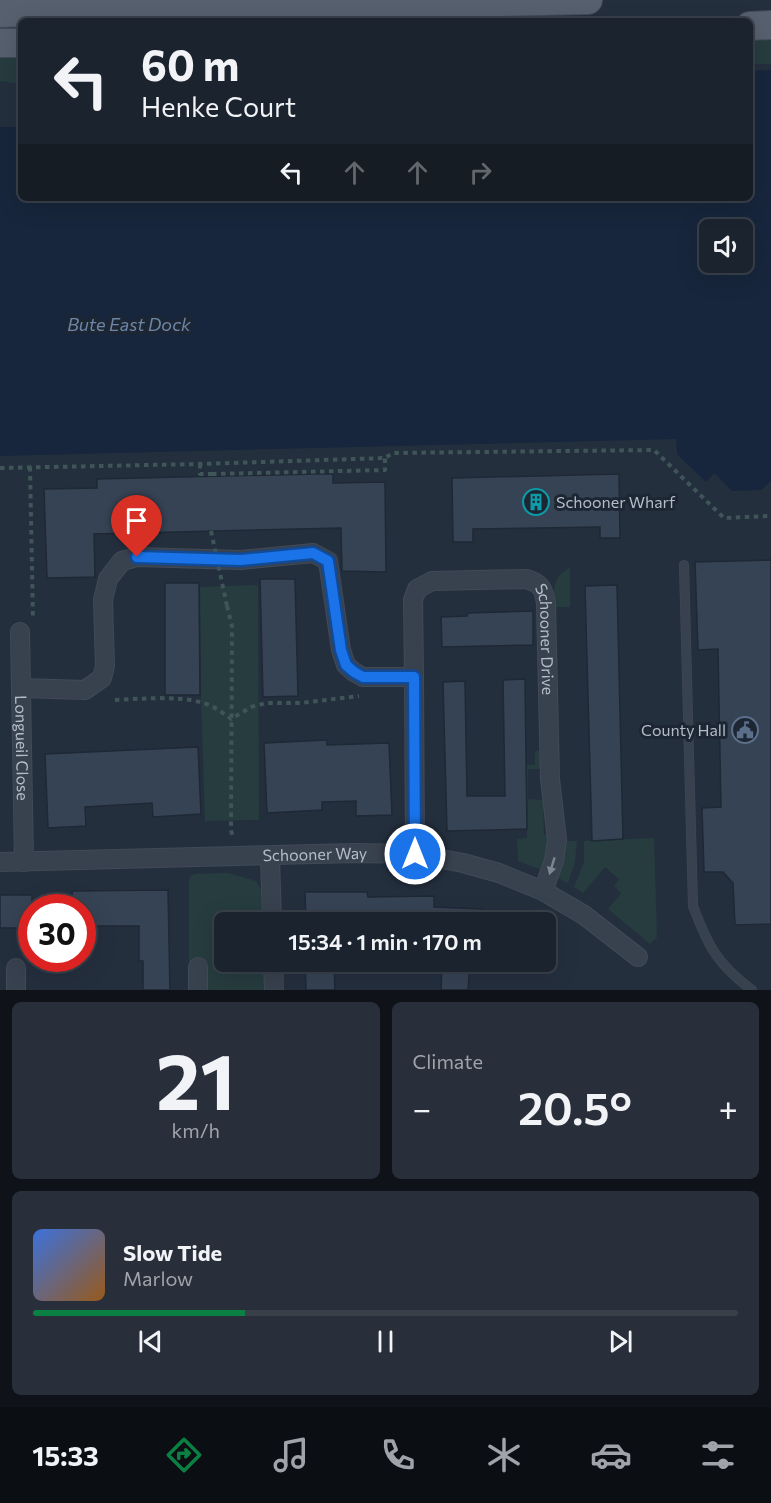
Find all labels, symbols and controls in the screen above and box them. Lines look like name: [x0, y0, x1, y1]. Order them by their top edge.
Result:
text: 60 m: [141, 38, 240, 90]
icon: left: [42, 42, 120, 120]
text: Henke Court: [141, 90, 296, 123]
icon: left: [275, 156, 308, 189]
icon: ahead: [338, 156, 371, 189]
icon: ahead: [401, 156, 434, 189]
icon: right: [464, 156, 497, 189]
map controls: [699, 219, 753, 273]
button: sound: [699, 219, 753, 273]
water label: Bute East Dock: [67, 313, 192, 335]
building icon: Schooner Wharf: [521, 487, 551, 517]
place label: Schooner Wharf: [556, 492, 676, 511]
pin: [111, 495, 162, 557]
icon: arrive: [120, 504, 153, 537]
street label: Schooner Drive: [532, 580, 558, 695]
street label: Longueil Close: [12, 695, 33, 801]
public building icon: County Hall: [730, 715, 760, 745]
place label: County Hall: [641, 720, 726, 739]
position arrow: [383, 822, 447, 886]
street label: Schooner Way: [262, 843, 367, 864]
one-way arrow: [547, 857, 556, 875]
speed limit sign: 30: [18, 894, 96, 972]
text: 15:34 · 1 min · 170 m: [288, 928, 482, 955]
text: 21: [156, 1031, 236, 1126]
text: Climate: [413, 1049, 483, 1073]
text: 20.5°: [518, 1079, 632, 1134]
text: −: [413, 1087, 431, 1128]
text: +: [719, 1087, 738, 1128]
text: km/h: [171, 1118, 220, 1142]
text: Slow Tide: [123, 1239, 222, 1266]
text: Marlow: [123, 1266, 193, 1290]
icon: previous: [134, 1325, 167, 1358]
icon: pause: [369, 1325, 402, 1358]
icon: next: [604, 1325, 637, 1358]
icon: directions: [163, 1434, 205, 1476]
icon: music: [270, 1434, 312, 1476]
icon: phone: [377, 1434, 419, 1476]
icon: climate: [483, 1434, 525, 1476]
icon: car: [590, 1434, 632, 1476]
icon: filters: [697, 1434, 739, 1476]
text: 15:33: [32, 1439, 99, 1472]

